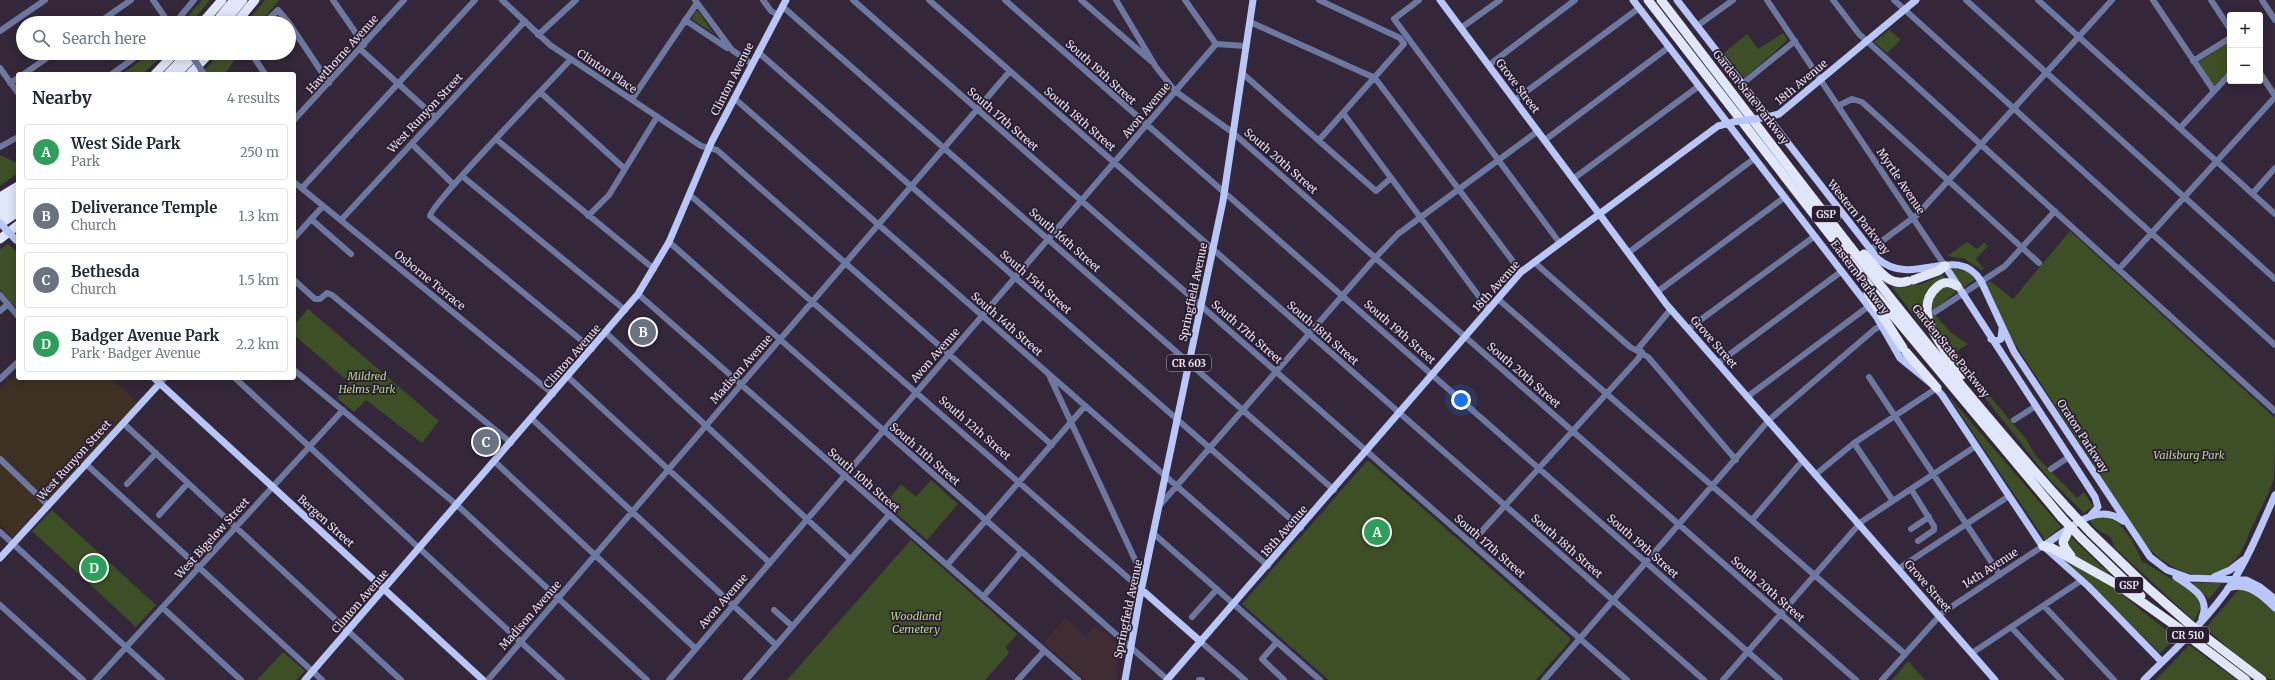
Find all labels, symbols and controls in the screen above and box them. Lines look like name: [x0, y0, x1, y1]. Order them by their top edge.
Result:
street label: Hawthorne Avenue: [303, 12, 381, 96]
map controls: [2227, 12, 2263, 84]
button: +: [2227, 12, 2263, 48]
search box: [16, 16, 296, 60]
icon: search: [30, 27, 52, 49]
text: Search here: [62, 29, 146, 48]
street label: South 19th Street: [1063, 36, 1140, 108]
street label: Clinton Avenue: [708, 40, 757, 118]
street label: Clinton Place: [574, 46, 640, 96]
street label: Garden State Parkway: [1710, 47, 1792, 147]
button: −: [2227, 48, 2263, 84]
street label: Grove Street: [1493, 56, 1544, 117]
street label: 18th Avenue: [1772, 56, 1830, 108]
street label: West Runyon Street: [384, 70, 466, 157]
street label: Avon Avenue: [1118, 79, 1173, 141]
street label: South 17th Street: [964, 84, 1042, 154]
street label: South 18th Street: [1041, 84, 1119, 155]
text: Nearby: [32, 87, 92, 109]
text: 4 results: [227, 90, 280, 107]
street label: South 20th Street: [1241, 125, 1321, 197]
text: West Side Park: [71, 134, 180, 153]
text: A: [41, 144, 51, 161]
text: 250 m: [240, 144, 279, 161]
street label: Myrtle Avenue: [1874, 145, 1928, 217]
text: Park: [71, 153, 100, 170]
street label: Western Parkway: [1824, 176, 1894, 258]
text: Deliverance Temple: [71, 198, 217, 217]
street label: South 16th Street: [1026, 205, 1104, 275]
road number: GSP: [1812, 206, 1840, 222]
text: B: [41, 208, 51, 225]
text: 1.3 km: [238, 208, 279, 225]
text: Church: [71, 217, 116, 234]
street label: Eastern Parkway: [1828, 237, 1893, 317]
street label: Springfield Avenue: [1176, 241, 1210, 343]
street label: Osborne Terrace: [392, 247, 468, 313]
street label: South 15th Street: [997, 247, 1075, 317]
street label: 18th Avenue: [1469, 257, 1523, 314]
text: Bethesda: [71, 262, 140, 281]
text: C: [42, 272, 50, 289]
text: 1.5 km: [238, 272, 279, 289]
text: Church: [71, 281, 116, 298]
street label: South 14th Street: [968, 289, 1046, 359]
street label: South 17th Street: [1208, 297, 1286, 367]
street label: South 19th Street: [1361, 297, 1439, 367]
street label: South 18th Street: [1284, 298, 1362, 369]
street label: Garden State Parkway: [1909, 302, 1993, 401]
street label: Grove Street: [1687, 313, 1741, 372]
pin: B: [630, 317, 656, 347]
street label: Clinton Avenue: [540, 321, 604, 391]
street label: Avon Avenue: [907, 325, 963, 386]
text: Badger Avenue Park: [71, 326, 219, 345]
street label: Madison Avenue: [707, 331, 775, 407]
text: D: [41, 336, 51, 353]
text: 2.2 km: [236, 336, 279, 353]
street label: South 20th Street: [1484, 339, 1564, 411]
text: Park · Badger Avenue: [71, 345, 201, 362]
road number: CR 603: [1167, 355, 1211, 371]
park label: Mildred Helms Park: [338, 369, 395, 396]
your location: [1451, 390, 1471, 410]
street label: South 12th Street: [936, 393, 1014, 464]
street label: Oraton Parkway: [2054, 397, 2112, 476]
street label: West Runyon Street: [33, 416, 114, 504]
street label: South 11th Street: [887, 420, 964, 489]
pin: C: [473, 427, 499, 457]
street label: South 10th Street: [825, 445, 904, 516]
park label: Vailsburg Park: [2153, 448, 2225, 462]
street label: Bergen Street: [295, 492, 358, 551]
street label: West Bigelow Street: [171, 494, 253, 582]
street label: 18th Avenue: [1258, 502, 1310, 560]
street label: South 17th Street: [1451, 511, 1529, 581]
street label: South 18th Street: [1528, 511, 1606, 582]
street label: South 19th Street: [1604, 511, 1682, 581]
pin: A: [1364, 517, 1390, 547]
street label: 14th Avenue: [1959, 545, 2021, 591]
pin: D: [81, 553, 107, 583]
street label: South 20th Street: [1728, 553, 1808, 625]
street label: Grove Street: [1901, 557, 1955, 616]
street label: Springfield Avenue: [1111, 558, 1145, 660]
street label: Clinton Avenue: [328, 566, 392, 636]
street label: Avon Avenue: [695, 571, 751, 632]
street label: Madison Avenue: [496, 577, 564, 653]
road number: GSP: [2115, 577, 2143, 593]
park label: Woodland Cemetery: [890, 609, 942, 636]
road number: CR 510: [2167, 627, 2209, 643]

